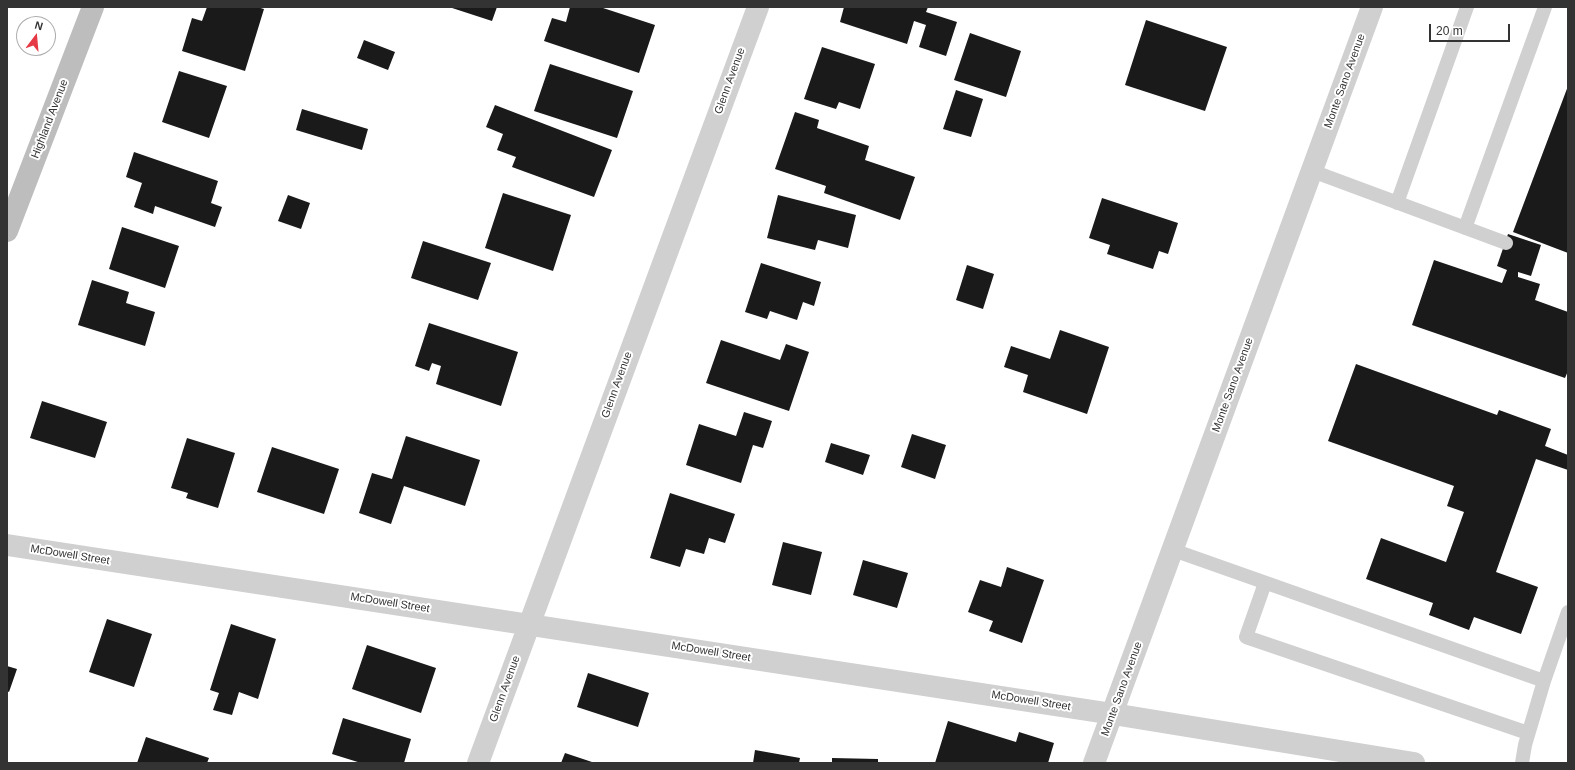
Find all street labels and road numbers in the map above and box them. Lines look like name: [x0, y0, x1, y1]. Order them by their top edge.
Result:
street label: Monte Sano Avenue: [1322, 32, 1368, 130]
street label: Glenn Avenue: [712, 46, 748, 116]
street label: Highland Avenue: [29, 78, 71, 160]
street label: Monte Sano Avenue: [1210, 336, 1256, 434]
street label: Glenn Avenue: [599, 350, 635, 420]
street label: McDowell Street: [29, 542, 111, 568]
street label: McDowell Street: [349, 590, 431, 616]
street label: McDowell Street: [670, 639, 752, 665]
street label: Monte Sano Avenue: [1099, 640, 1145, 738]
street label: Glenn Avenue: [487, 654, 523, 724]
street label: McDowell Street: [990, 688, 1072, 714]

